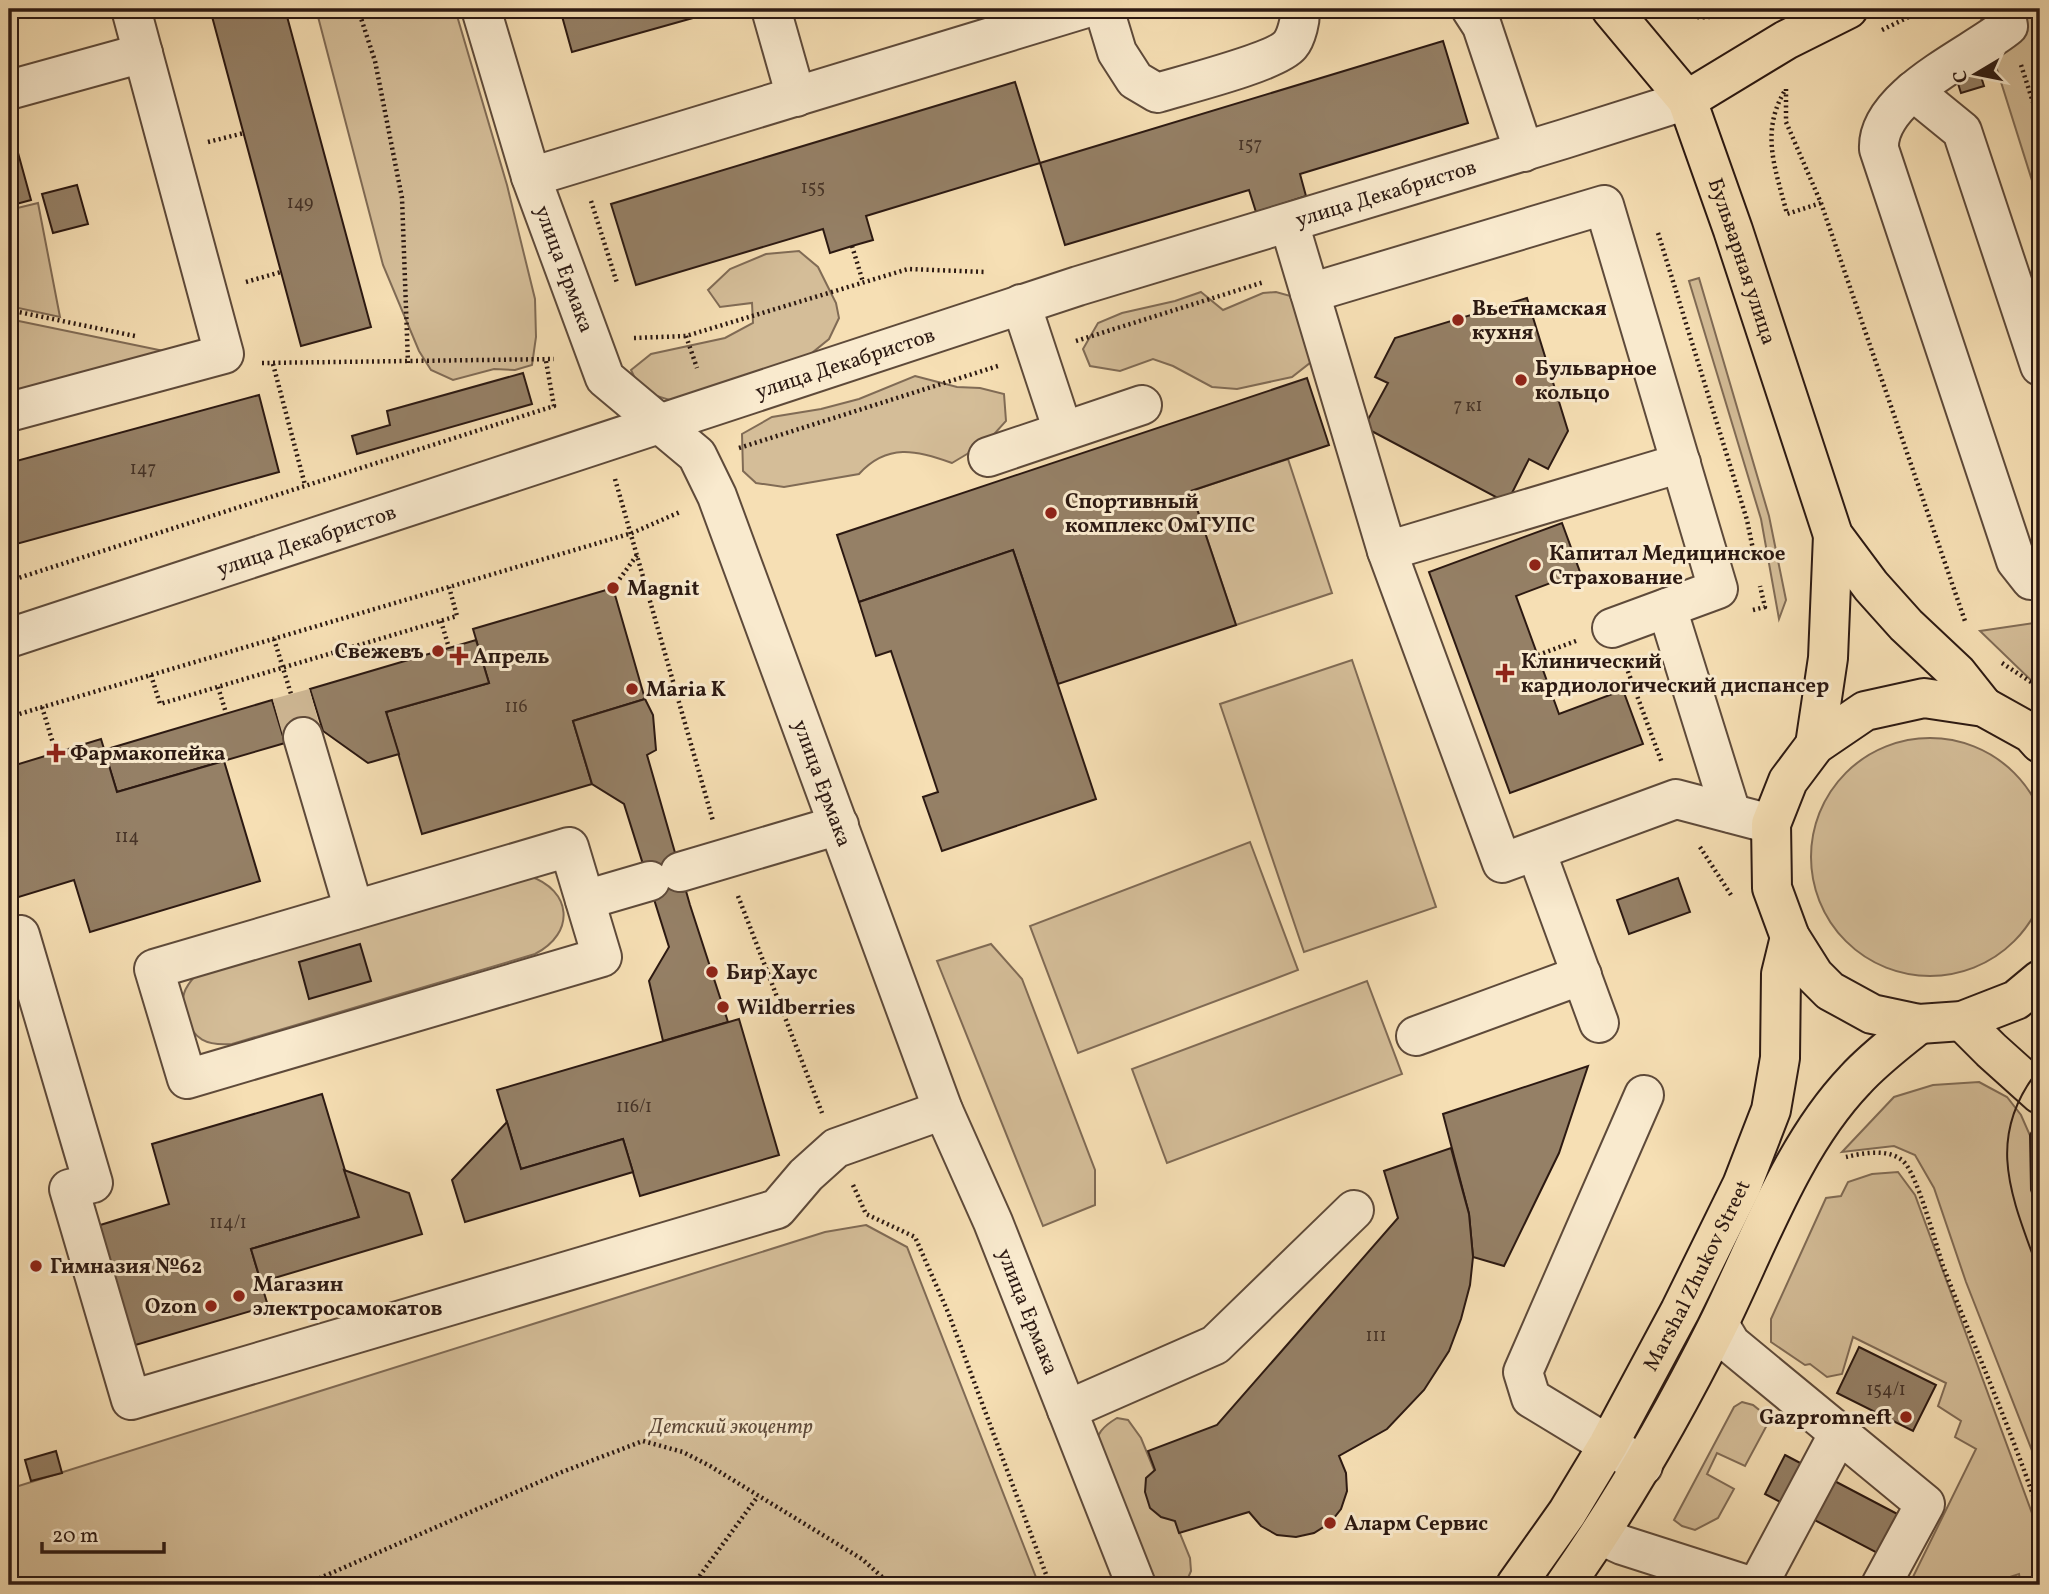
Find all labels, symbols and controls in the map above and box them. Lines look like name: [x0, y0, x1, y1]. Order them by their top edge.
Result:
north arrow: [1940, 38, 2010, 108]
text: С: [1947, 68, 1975, 85]
house number: 157: [1238, 133, 1262, 158]
street label: улица Декабристов: [1292, 153, 1480, 235]
street label: Бульварная улица: [1700, 174, 1783, 349]
house number: 155: [801, 176, 825, 201]
house number: 149: [287, 191, 313, 216]
street label: улица Ермака: [527, 202, 600, 337]
place label: Вьетнамская кухня: [1472, 295, 1607, 348]
marker: Вьетнамская кухня: [1450, 312, 1466, 328]
street label: улица Декабристов: [752, 321, 939, 407]
place label: Бульварное кольцо: [1535, 355, 1657, 408]
marker: Бульварное кольцо: [1513, 372, 1529, 388]
house number: 7 к1: [1454, 394, 1482, 419]
house number: 147: [130, 457, 156, 482]
place label: Спортивный комплекс ОмГУПС: [1065, 488, 1255, 541]
street label: улица Декабристов: [213, 498, 400, 585]
marker: Спортивный комплекс ОмГУПС: [1043, 505, 1059, 521]
place label: Капитал Медицинское Страхование: [1549, 540, 1785, 593]
marker: Капитал Медицинское Страхование: [1527, 557, 1543, 573]
place label: Magnit: [627, 575, 700, 604]
marker: Magnit: [605, 580, 621, 596]
place label: Свежевъ: [335, 638, 424, 667]
marker: Свежевъ: [430, 643, 446, 659]
place label: Апрель: [473, 643, 550, 672]
marker: Апрель: [451, 648, 467, 664]
place label: Клинический кардиологический диспансер: [1521, 648, 1829, 701]
marker: Клинический кардиологический диспансер: [1495, 663, 1515, 683]
place label: Maria K: [646, 676, 726, 705]
marker: Maria K: [624, 681, 640, 697]
house number: 116: [504, 695, 528, 720]
street label: улица Ермака: [785, 716, 858, 851]
place label: Фармакопейка: [70, 740, 225, 769]
marker: Фармакопейка: [48, 745, 64, 761]
house number: 114: [115, 825, 139, 850]
place label: Бир Хаус: [726, 959, 818, 988]
marker: Бир Хаус: [704, 964, 720, 980]
place label: Wildberries: [737, 994, 855, 1023]
marker: Wildberries: [715, 999, 731, 1015]
house number: 116/1: [616, 1095, 652, 1120]
street label: Marshal Zhukov Street: [1637, 1176, 1758, 1377]
house number: 114/1: [209, 1211, 247, 1236]
street label: улица Ермака: [989, 1244, 1065, 1379]
place label: Гимназия №62: [50, 1253, 202, 1282]
marker: Гимназия №62: [28, 1258, 44, 1274]
place label: Магазин электросамокатов: [253, 1271, 443, 1324]
marker: Магазин электросамокатов: [231, 1288, 247, 1304]
place label: Ozon: [145, 1293, 197, 1322]
marker: Ozon: [203, 1298, 219, 1314]
house number: 111: [1366, 1324, 1386, 1349]
house number: 154/1: [1866, 1378, 1906, 1403]
place label: Gazpromneft: [1759, 1404, 1892, 1433]
marker: Gazpromneft: [1898, 1409, 1914, 1425]
park label: Детский экоцентр: [647, 1413, 813, 1442]
scale bar: [42, 1510, 164, 1554]
place label: Аларм Сервис: [1344, 1510, 1488, 1539]
marker: Аларм Сервис: [1322, 1515, 1338, 1531]
text: 20 m: [52, 1522, 98, 1551]

